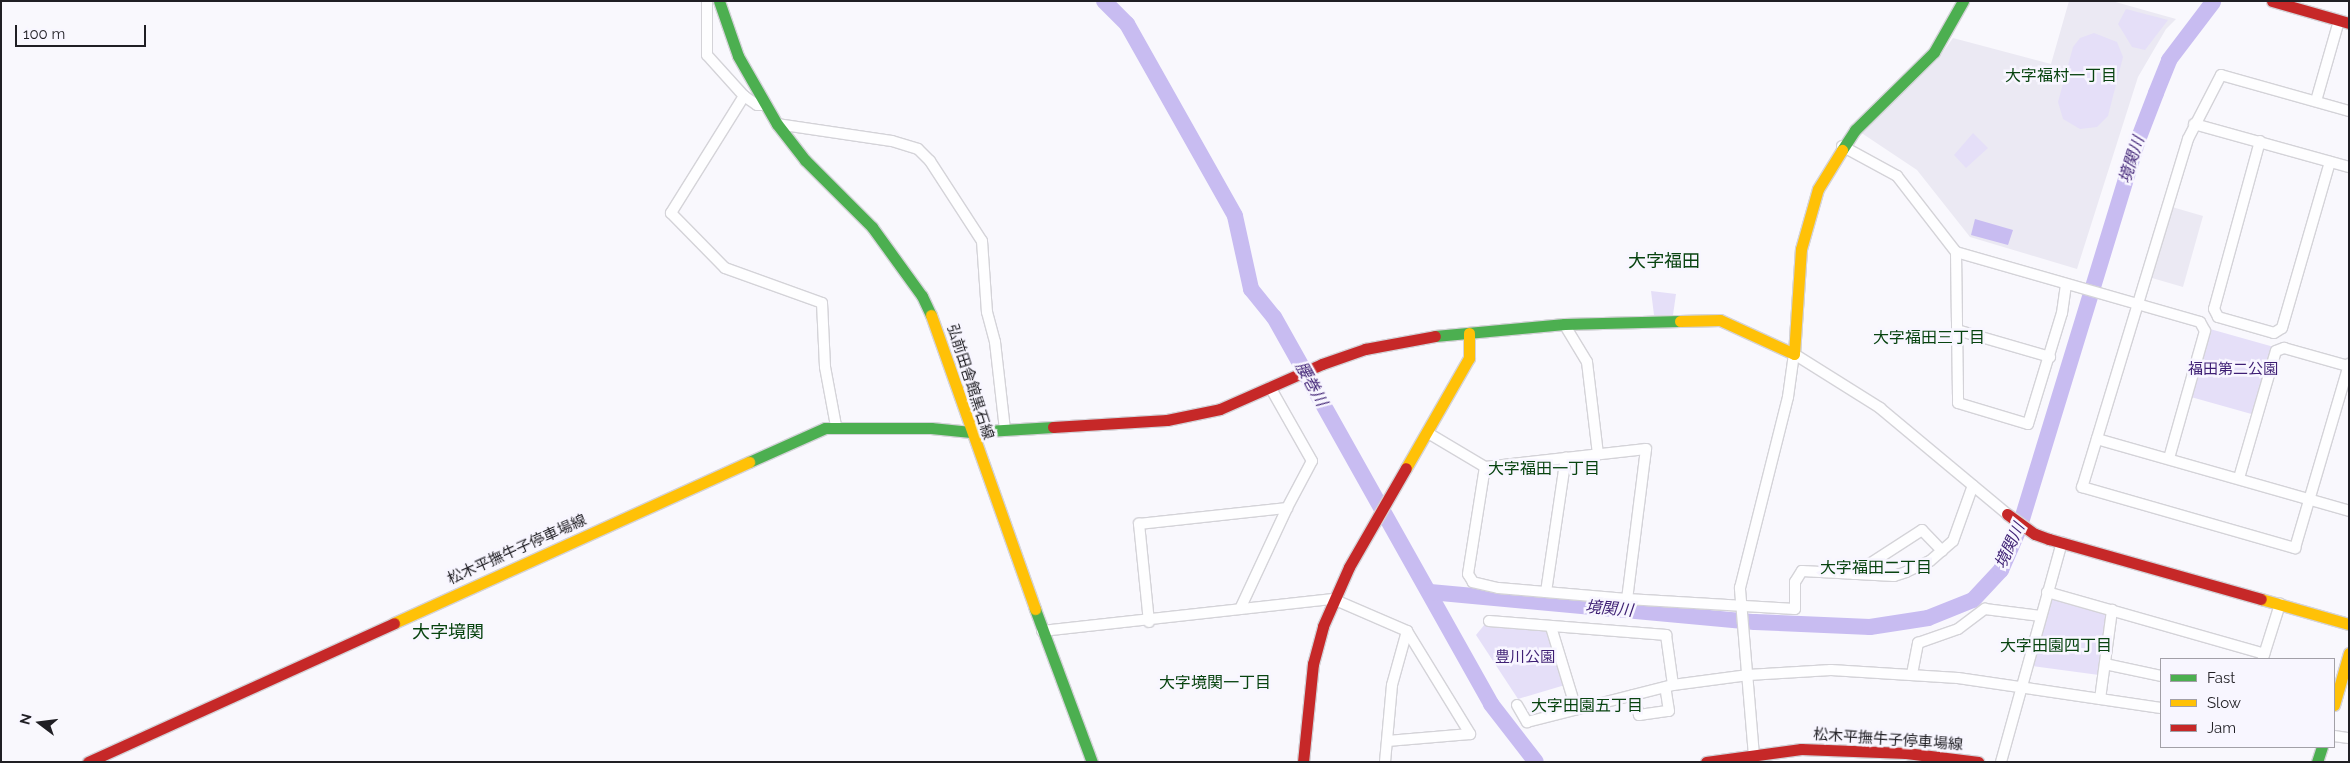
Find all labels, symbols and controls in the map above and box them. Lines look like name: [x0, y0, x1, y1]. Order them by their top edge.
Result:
scale bar: [18, 15, 149, 47]
text: 100 m: [23, 25, 65, 43]
district label: 大字福村一丁目: [2005, 66, 2117, 86]
water label: 境関川: [2115, 134, 2149, 186]
district label: 大字福田: [1628, 250, 1700, 272]
street label: 弘前田舎館黒石線: [943, 322, 997, 442]
district label: 大字福田三丁目: [1873, 328, 1985, 348]
water label: 腰巻川: [1291, 358, 1331, 410]
park label: 福田第二公園: [2188, 361, 2278, 379]
district label: 大字福田一丁目: [1488, 459, 1600, 479]
street label: 松木平撫牛子停車場線: [445, 511, 589, 589]
water label: 境関川: [1991, 520, 2029, 572]
district label: 大字福田二丁目: [1820, 558, 1932, 578]
water label: 境関川: [1584, 597, 1634, 621]
district label: 大字境関: [412, 621, 484, 643]
district label: 大字田園四丁目: [2000, 636, 2112, 656]
park label: 豊川公園: [1495, 649, 1555, 667]
legend: [2160, 658, 2335, 748]
text: Fast: [2207, 669, 2235, 687]
district label: 大字境関一丁目: [1159, 673, 1271, 693]
text: Slow: [2207, 694, 2241, 712]
district label: 大字田園五丁目: [1531, 696, 1643, 716]
north arrow: [15, 698, 65, 748]
text: N: [16, 712, 35, 726]
text: Jam: [2207, 719, 2236, 737]
street label: 松木平撫牛子停車場線: [1813, 726, 1963, 754]

